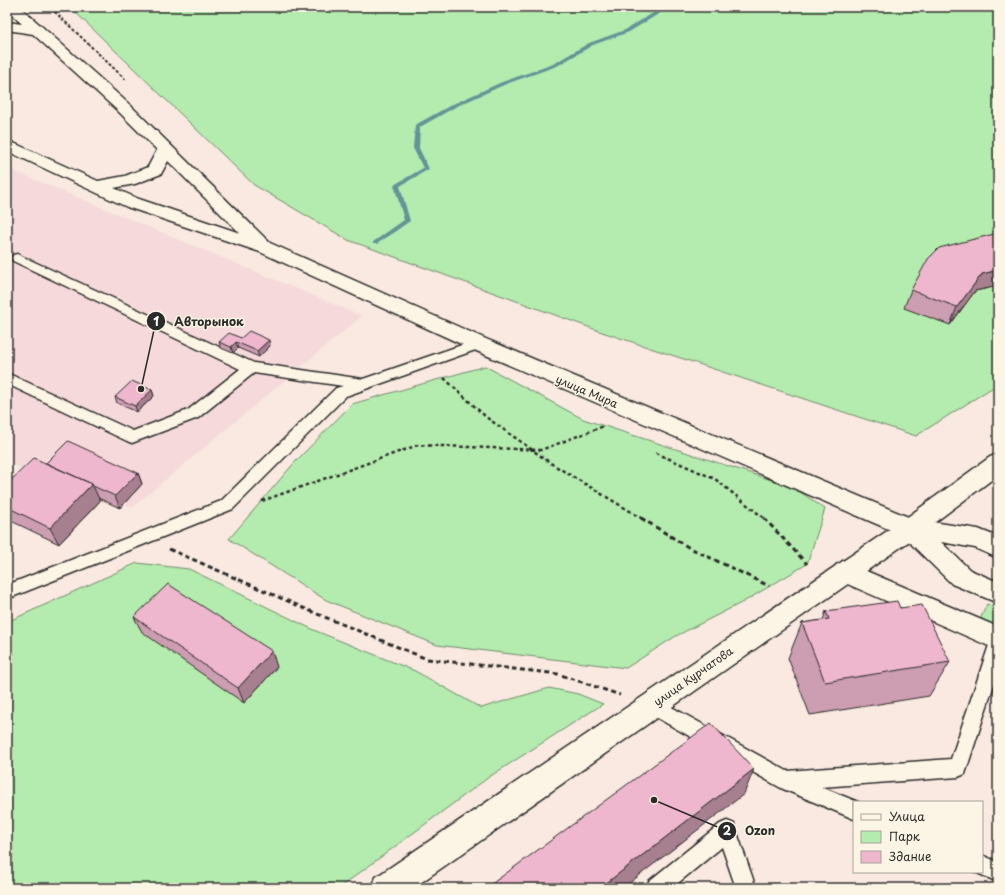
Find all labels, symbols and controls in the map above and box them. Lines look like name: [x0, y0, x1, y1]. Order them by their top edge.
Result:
callout: Авторынок: [146, 309, 252, 333]
text: 1: [153, 312, 159, 330]
text: Авторынок: [174, 312, 244, 330]
street label: улица Мира: [553, 370, 621, 412]
street label: улица Курчатова: [650, 642, 736, 710]
legend: [853, 801, 983, 873]
text: Улица: [889, 807, 925, 825]
callout: Ozon: [717, 819, 783, 843]
text: 2: [723, 821, 732, 839]
text: Ozon: [745, 821, 775, 839]
text: Парк: [889, 827, 921, 845]
text: Здание: [889, 847, 931, 865]

